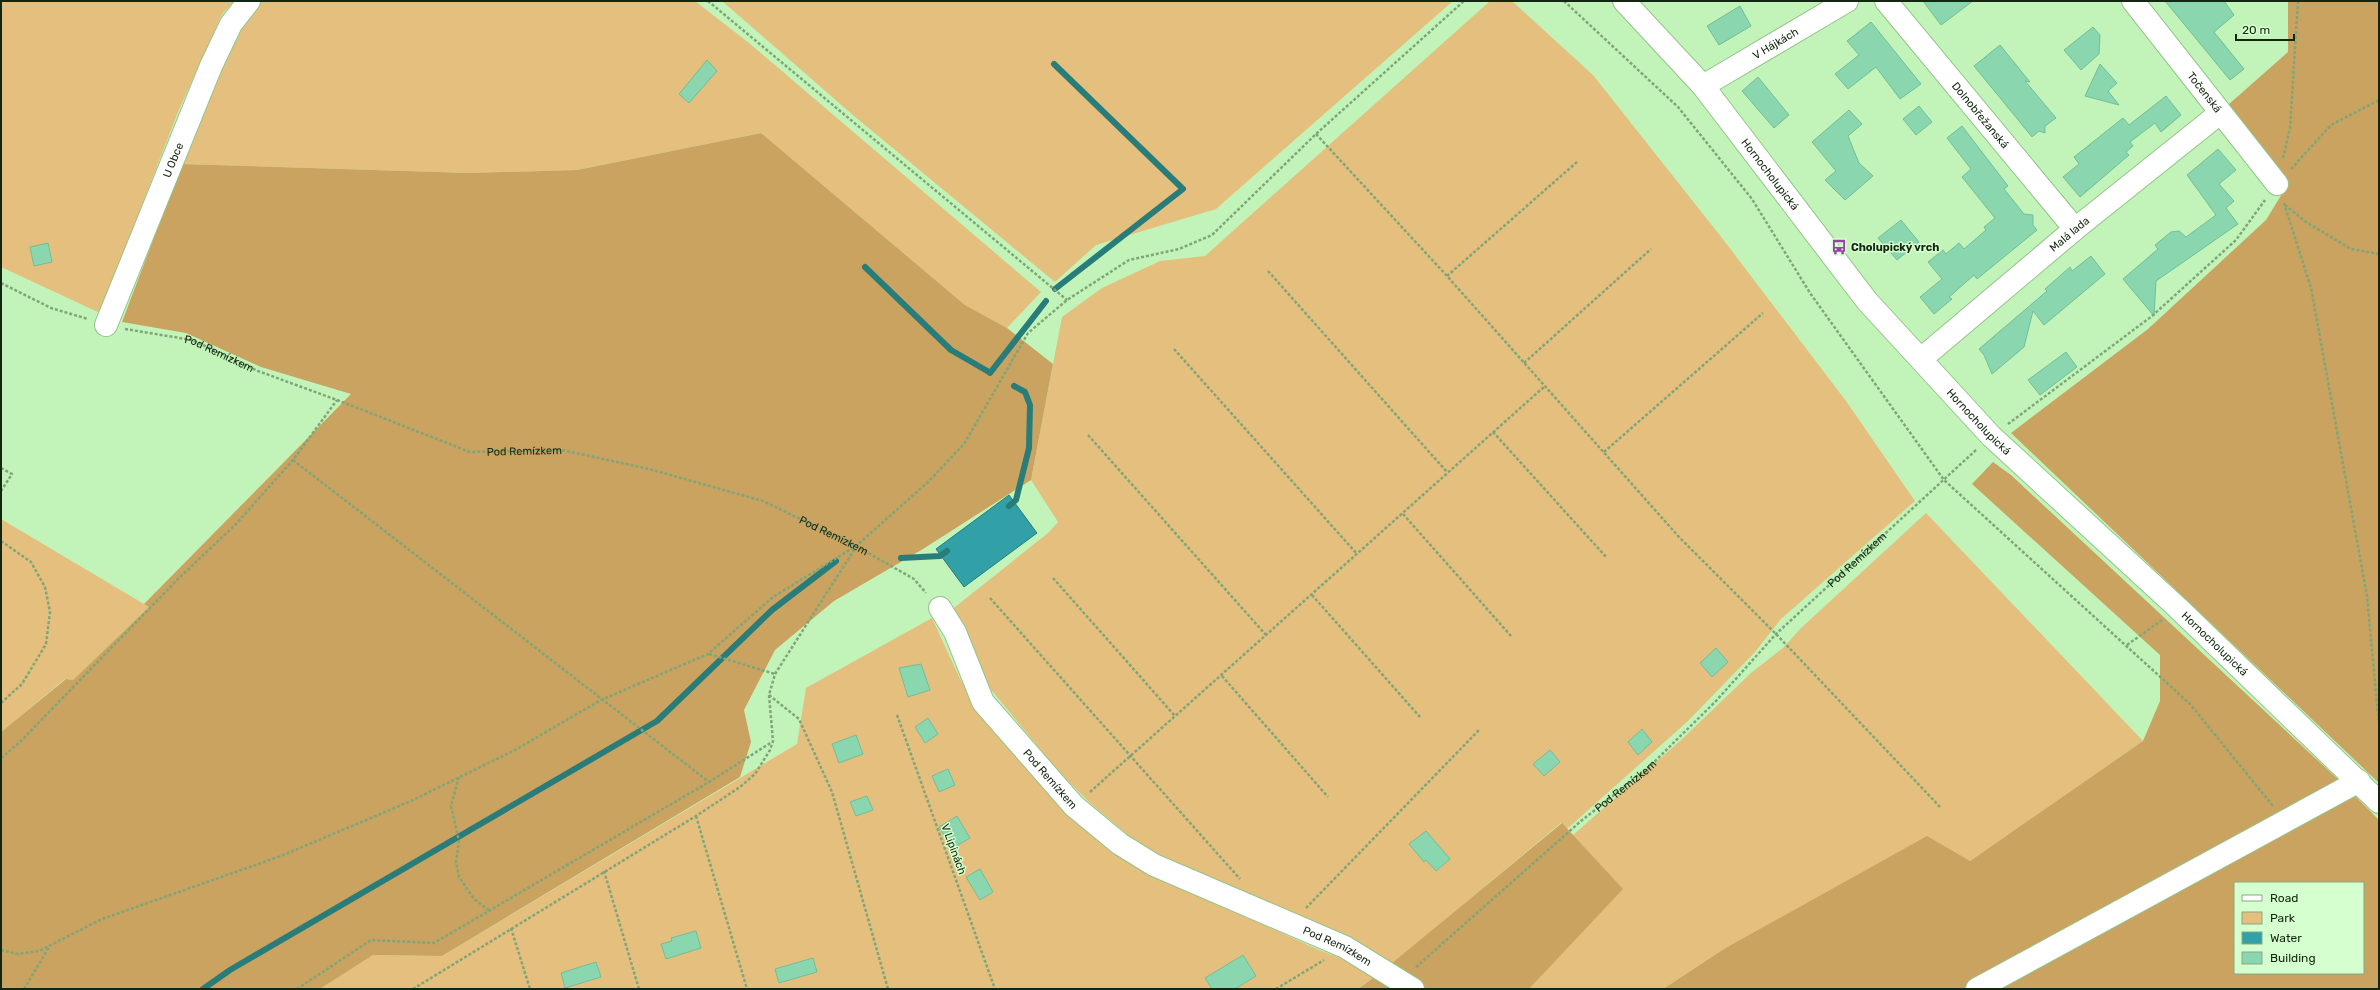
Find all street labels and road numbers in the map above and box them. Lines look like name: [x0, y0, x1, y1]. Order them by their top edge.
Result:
street label: V Hájkách: [1750, 25, 1801, 62]
street label: Točenská: [2184, 70, 2224, 115]
street label: Dolnobřežanská: [1949, 80, 2011, 151]
street label: Hornocholupická: [1738, 136, 1801, 213]
street label: U Obce: [160, 141, 186, 180]
street label: Malá lada: [2047, 214, 2092, 255]
street label: Pod Remízkem: [183, 333, 256, 375]
street label: Hornocholupická: [1944, 386, 2013, 458]
street label: Pod Remízkem: [486, 444, 562, 459]
street label: Pod Remízkem: [797, 513, 871, 559]
street label: Pod Remízkem: [1825, 530, 1889, 590]
street label: Hornocholupická: [2179, 609, 2250, 679]
street label: Pod Remízkem: [1020, 747, 1080, 812]
street label: Pod Remízkem: [1592, 757, 1659, 815]
street label: V Lipinách: [938, 822, 969, 876]
street label: Pod Remízkem: [1301, 924, 1374, 969]

